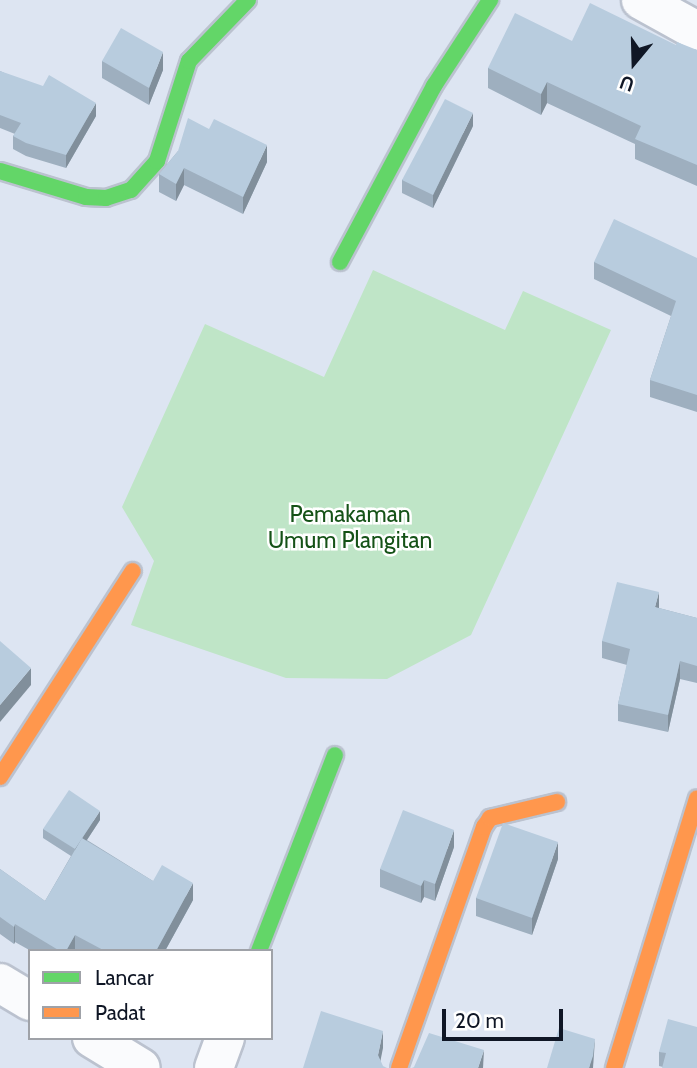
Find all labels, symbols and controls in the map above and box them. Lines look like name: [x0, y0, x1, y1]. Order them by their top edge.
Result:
north arrow: [599, 28, 669, 98]
text: U: [617, 70, 637, 96]
park label: Pemakaman Umum Plangitan: [268, 500, 432, 554]
legend: [28, 949, 273, 1040]
text: Lancar: [95, 965, 154, 990]
scale bar: [445, 995, 566, 1038]
text: Padat: [95, 1000, 145, 1025]
text: 20 m: [455, 1008, 504, 1033]

